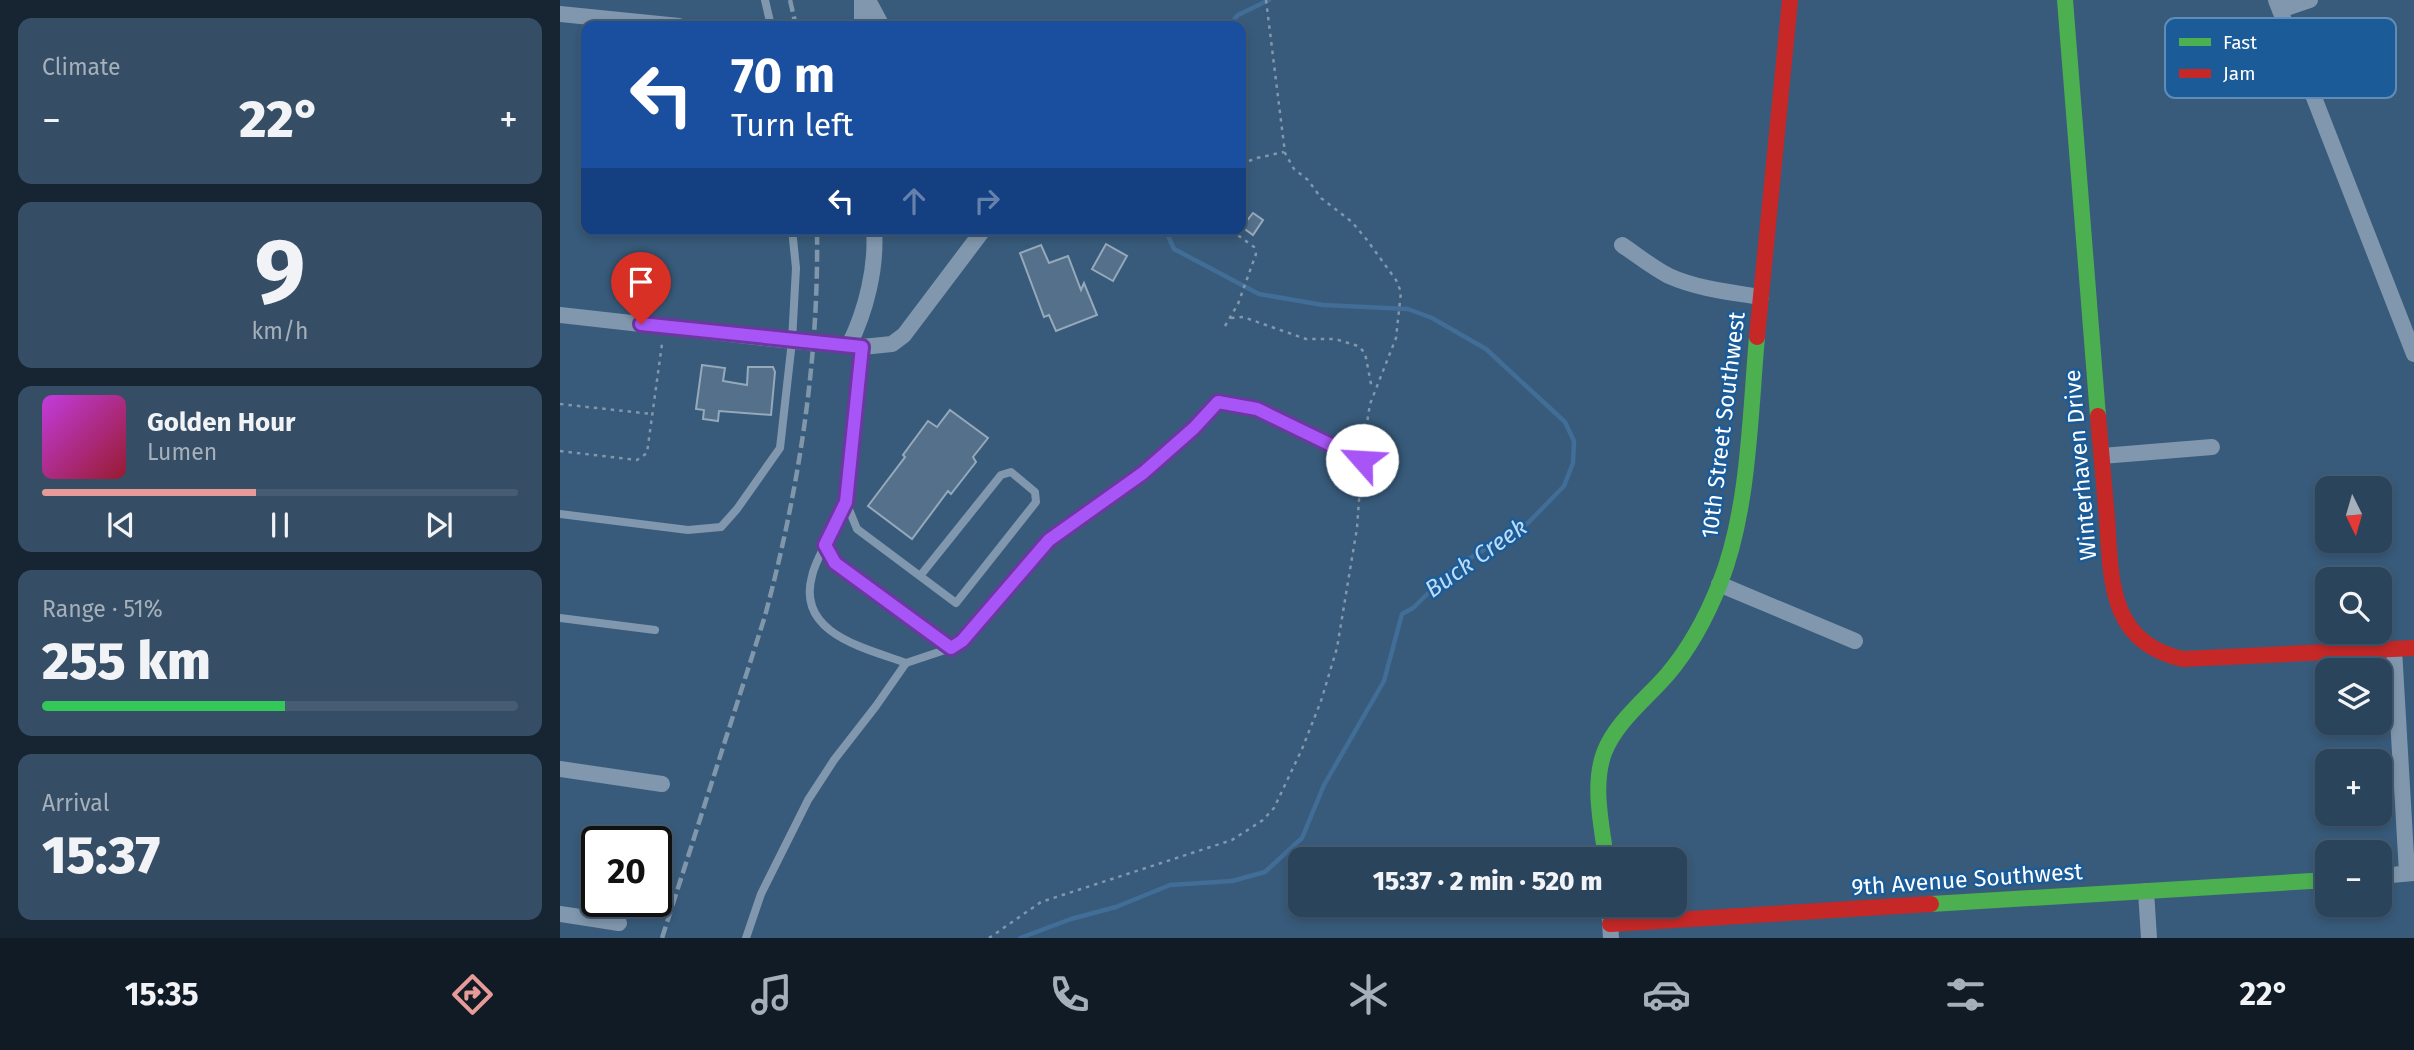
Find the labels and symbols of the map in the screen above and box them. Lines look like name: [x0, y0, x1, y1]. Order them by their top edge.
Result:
legend: [2165, 18, 2396, 98]
text: Fast: [2223, 31, 2257, 54]
text: Jam: [2223, 62, 2255, 85]
pin: [611, 252, 671, 324]
street label: 10th Street Southwest: [1695, 309, 1751, 540]
street label: Winterhaven Drive: [2058, 369, 2102, 561]
position arrow: [1325, 423, 1399, 497]
north arrow: [2315, 476, 2392, 553]
water label: Buck Creek: [1420, 513, 1532, 603]
speed limit sign: 20: [581, 826, 672, 917]
street label: 9th Avenue Southwest: [1851, 857, 2084, 901]

